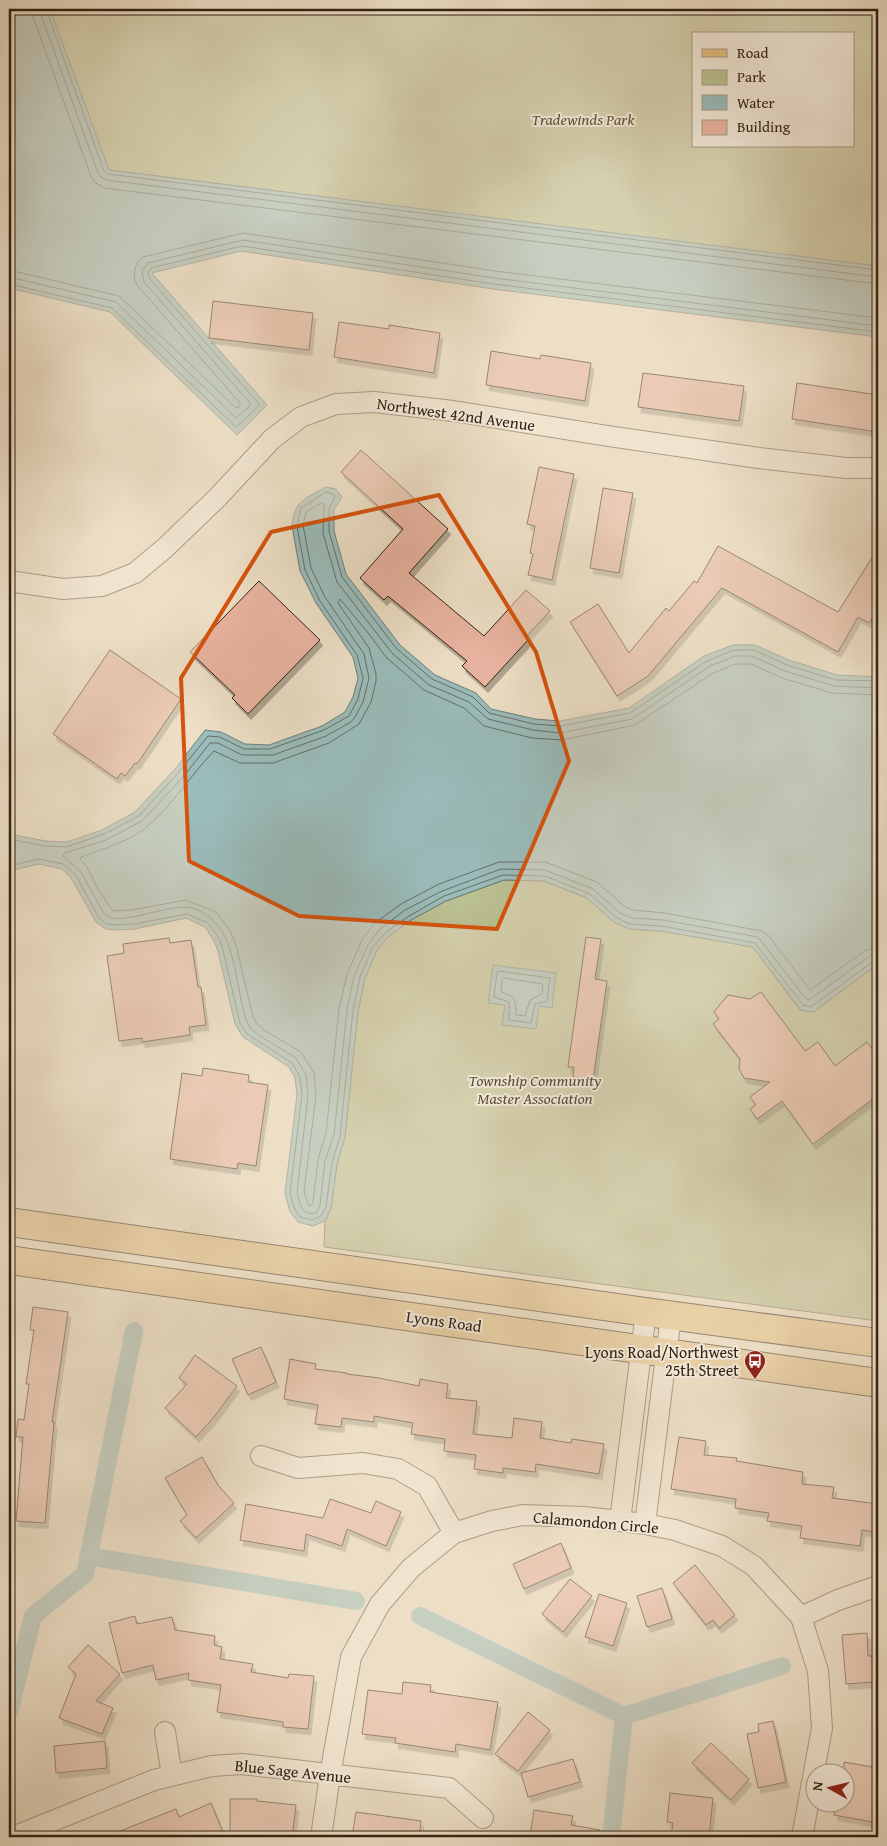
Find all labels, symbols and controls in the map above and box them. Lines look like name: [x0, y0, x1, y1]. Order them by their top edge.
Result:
legend: [692, 32, 854, 148]
text: Road: [737, 42, 768, 63]
text: Park: [737, 66, 766, 87]
text: Water: [737, 92, 775, 113]
park label: Tradewinds Park: [531, 107, 635, 131]
text: Building: [737, 116, 791, 137]
street label: Northwest 42nd Avenue: [375, 391, 537, 437]
park label: Township Community Master Association: [469, 1068, 602, 1110]
street label: Lyons Road: [405, 1304, 484, 1338]
place label: Lyons Road/Northwest 25th Street: [585, 1340, 739, 1382]
bus stop icon: Lyons Road/Northwest 25th Street: [743, 1349, 767, 1380]
street label: Calamondon Circle: [532, 1505, 660, 1539]
street label: Blue Sage Avenue: [234, 1753, 352, 1789]
north arrow: [804, 1764, 854, 1814]
text: N: [807, 1780, 828, 1792]

